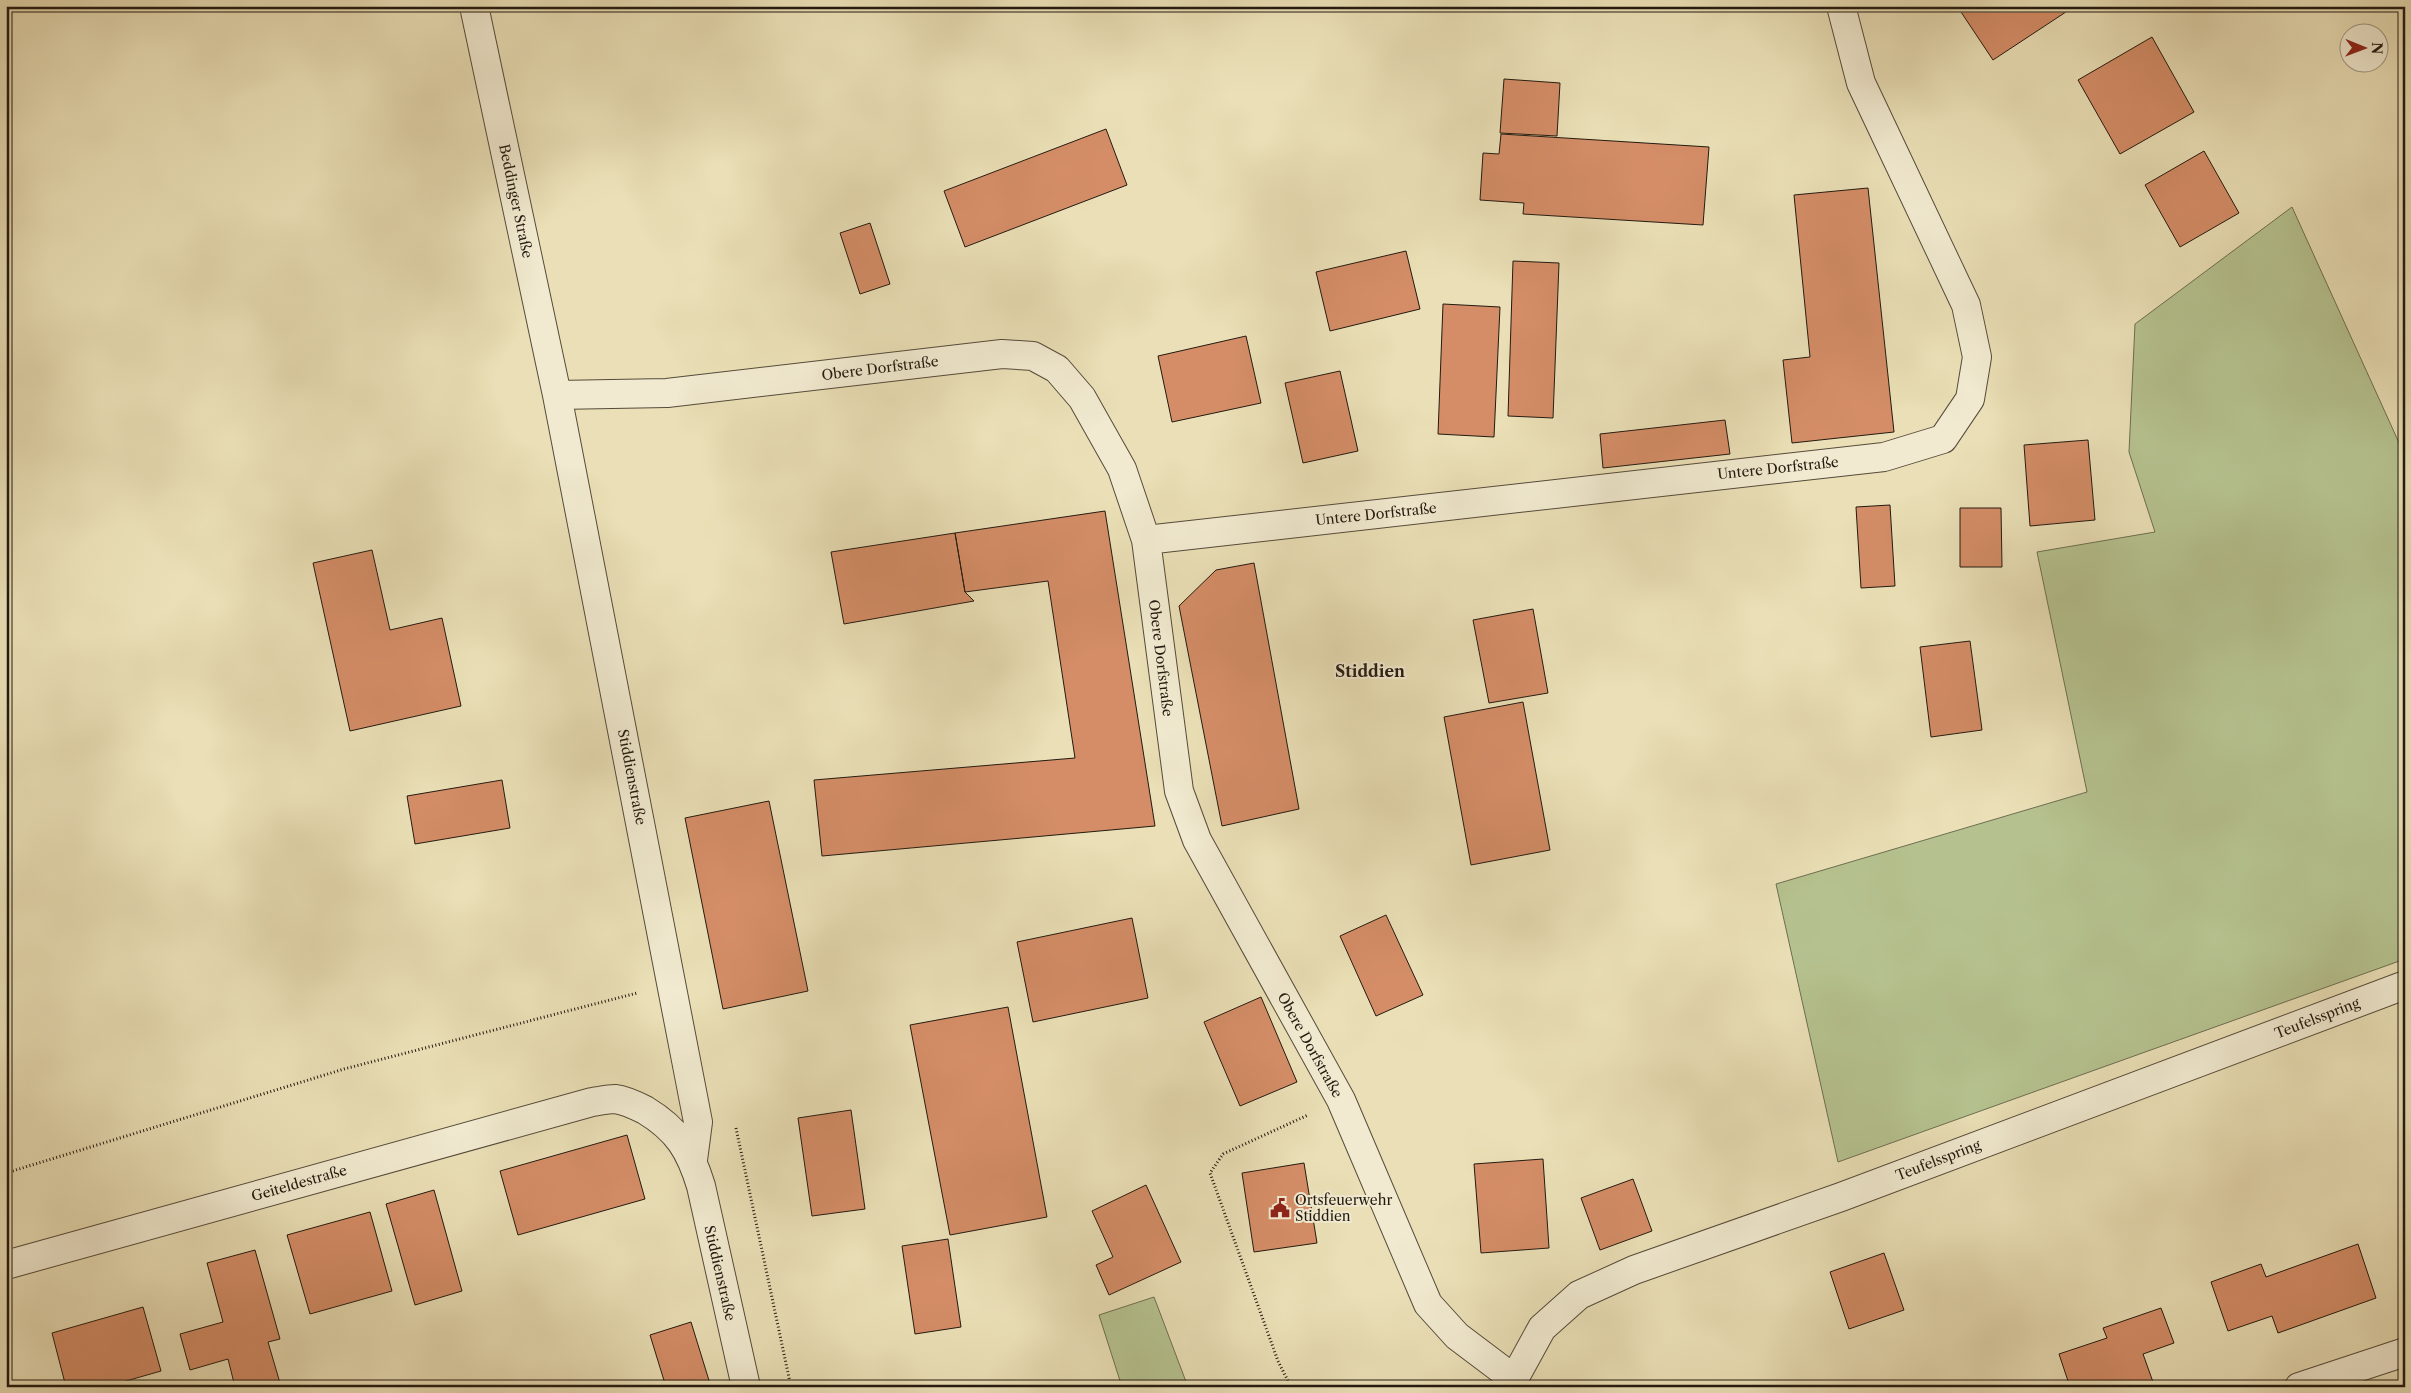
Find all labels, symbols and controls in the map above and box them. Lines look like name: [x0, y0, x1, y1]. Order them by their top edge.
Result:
north arrow: [2338, 22, 2388, 72]
text: N: [2368, 42, 2386, 54]
street label: Beddinger Straße: [495, 142, 537, 260]
street label: Obere Dorfstraße: [820, 352, 940, 384]
street label: Untere Dorfstraße: [1716, 453, 1840, 483]
street label: Untere Dorfstraße: [1314, 499, 1438, 529]
street label: Obere Dorfstraße: [1145, 598, 1177, 718]
district label: Stiddien: [1335, 661, 1405, 681]
street label: Stiddienstraße: [614, 728, 650, 827]
street label: Obere Dorfstraße: [1274, 989, 1346, 1101]
street label: Teufelsspring: [2272, 993, 2363, 1042]
street label: Teufelsspring: [1893, 1135, 1984, 1184]
street label: Geiteldestraße: [249, 1161, 349, 1205]
place label: Ortsfeuerwehr Stiddien: [1295, 1191, 1392, 1225]
public building icon: Ortsfeuerwehr Stiddien: [1269, 1197, 1291, 1219]
street label: Stiddienstraße: [700, 1224, 740, 1323]

